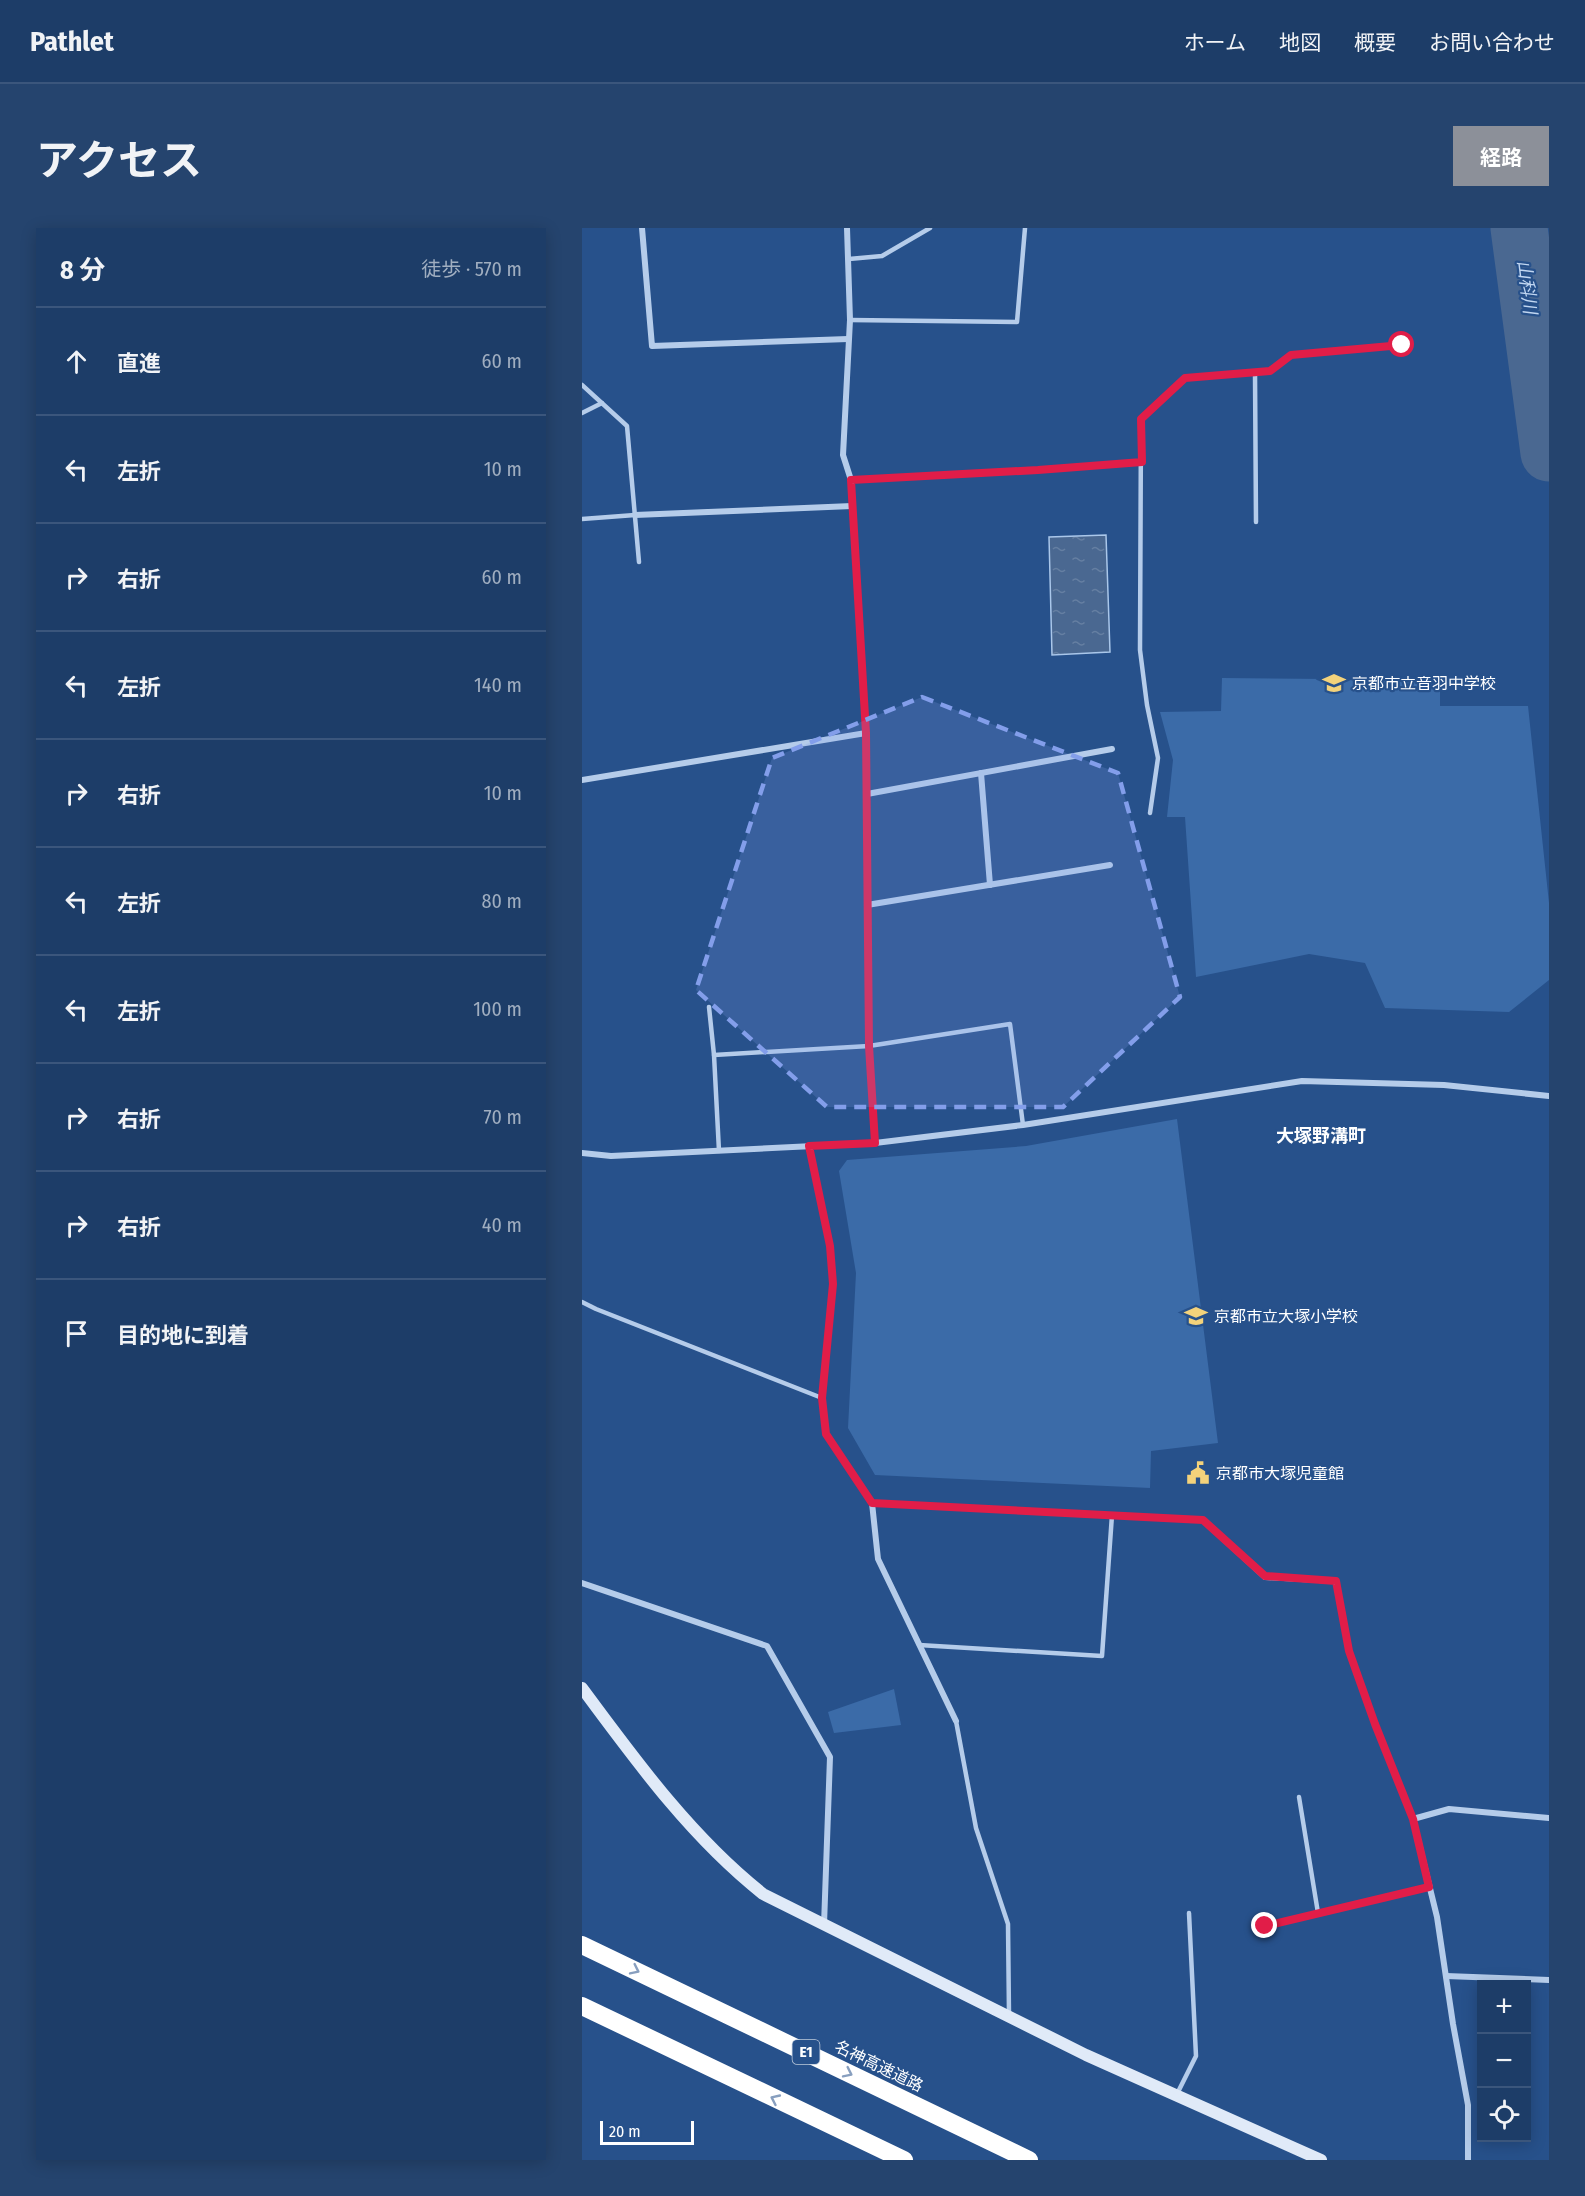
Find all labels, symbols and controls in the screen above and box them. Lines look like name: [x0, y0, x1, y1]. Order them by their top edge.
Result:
text: Pathlet: [30, 25, 114, 58]
text: ホーム: [1184, 30, 1246, 56]
text: 地図: [1279, 30, 1321, 56]
text: 概要: [1354, 30, 1396, 56]
text: お問い合わせ: [1429, 30, 1555, 56]
button: 経路: [1453, 126, 1549, 186]
text: アクセス: [36, 136, 202, 186]
text: 8 分: [60, 255, 105, 286]
text: 徒歩 · 570 m: [421, 257, 522, 281]
water label: 山科川: [1513, 259, 1541, 317]
route start: [1388, 331, 1414, 357]
icon: ahead: [60, 345, 93, 378]
text: 60 m: [482, 349, 522, 373]
text: 直進: [117, 350, 161, 377]
icon: left: [60, 453, 93, 486]
text: 10 m: [484, 457, 522, 481]
text: 左折: [117, 458, 161, 485]
icon: right: [60, 561, 93, 594]
text: 60 m: [482, 565, 522, 589]
text: 右折: [117, 566, 161, 593]
icon: left: [60, 669, 93, 702]
school or university icon: 京都市立音羽中学校: [1321, 670, 1347, 696]
text: 140 m: [474, 673, 522, 697]
text: 左折: [117, 674, 161, 701]
place label: 京都市立音羽中学校: [1352, 674, 1496, 693]
icon: right: [60, 777, 93, 810]
text: 10 m: [484, 781, 522, 805]
text: 右折: [117, 782, 161, 809]
icon: left: [60, 885, 93, 918]
text: 80 m: [482, 889, 522, 913]
text: 左折: [117, 890, 161, 917]
icon: left: [60, 993, 93, 1026]
text: 100 m: [473, 997, 522, 1021]
text: 左折: [117, 998, 161, 1025]
icon: right: [60, 1101, 93, 1134]
text: 70 m: [484, 1105, 522, 1129]
text: 右折: [117, 1106, 161, 1133]
district label: 大塚野溝町: [1276, 1125, 1366, 1147]
icon: right: [60, 1209, 93, 1242]
text: 40 m: [482, 1213, 522, 1237]
text: 右折: [117, 1214, 161, 1241]
school or university icon: 京都市立大塚小学校: [1183, 1303, 1209, 1329]
place label: 京都市立大塚小学校: [1214, 1307, 1358, 1326]
icon: arrive: [60, 1317, 93, 1350]
text: 目的地に到着: [117, 1322, 249, 1349]
public building icon: 京都市大塚児童館: [1185, 1460, 1211, 1486]
place label: 京都市大塚児童館: [1216, 1464, 1344, 1483]
route end: [1251, 1912, 1277, 1938]
one-way arrow: [628, 1963, 639, 1975]
map controls: [1477, 1980, 1531, 2142]
button: +: [1477, 1980, 1531, 2034]
button: −: [1477, 2034, 1531, 2088]
street label: 名神高速道路: [832, 2036, 926, 2096]
road number: E1: [792, 2040, 820, 2064]
one-way arrow: [842, 2066, 853, 2077]
button: locate: [1477, 2088, 1531, 2142]
one-way arrow: [771, 2094, 782, 2106]
scale bar: [600, 2118, 694, 2146]
text: 20 m: [609, 2122, 640, 2141]

